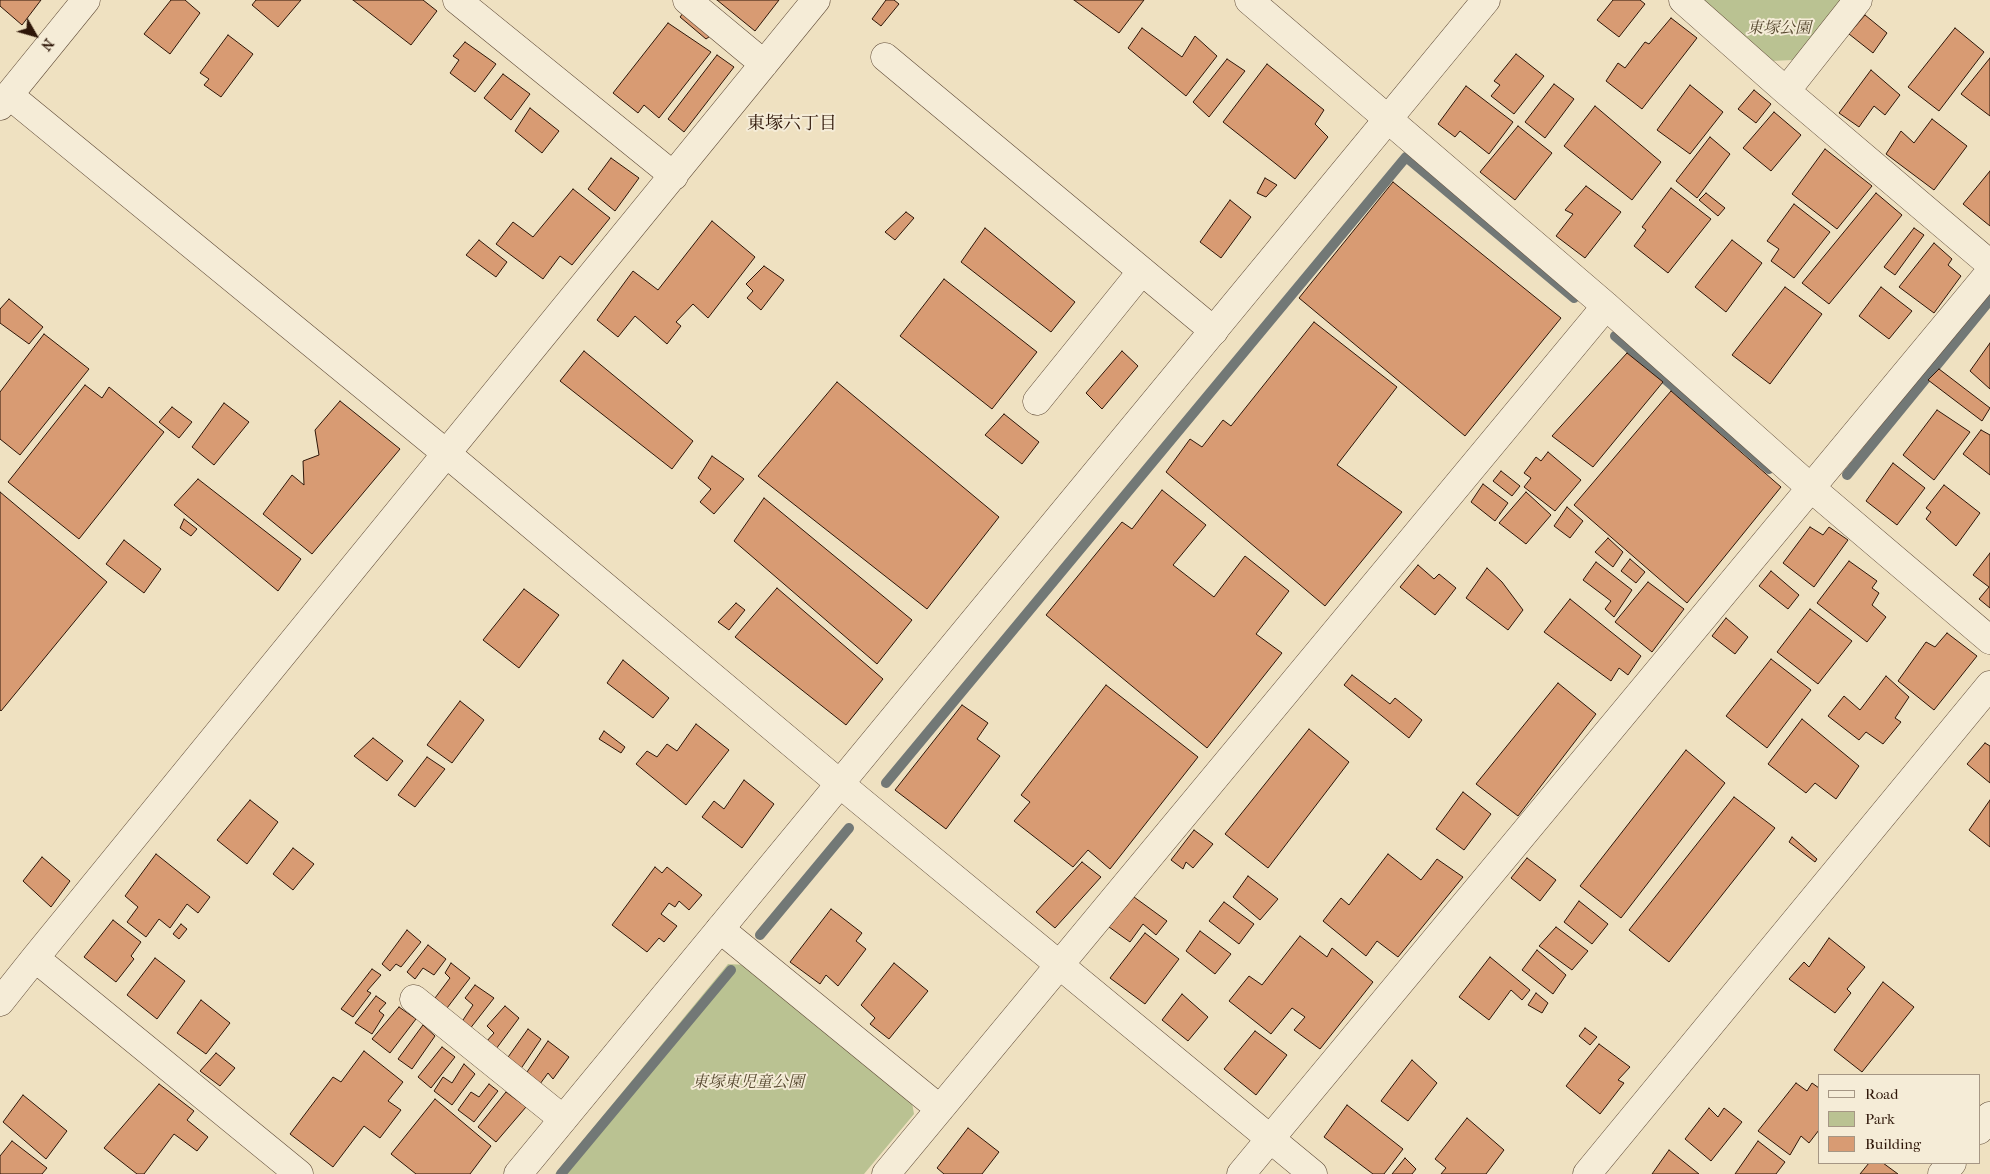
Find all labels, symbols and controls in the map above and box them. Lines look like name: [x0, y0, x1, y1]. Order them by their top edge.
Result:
north arrow: [10, 10, 60, 60]
park label: 東塚公園: [1747, 19, 1811, 39]
text: N: [37, 35, 57, 54]
district label: 東塚六丁目: [747, 114, 837, 136]
park label: 東塚東児童公園: [692, 1073, 804, 1093]
legend: [1818, 1074, 1980, 1164]
text: Road: [1865, 1085, 1898, 1103]
text: Park: [1865, 1110, 1895, 1128]
text: Building: [1865, 1135, 1921, 1153]

